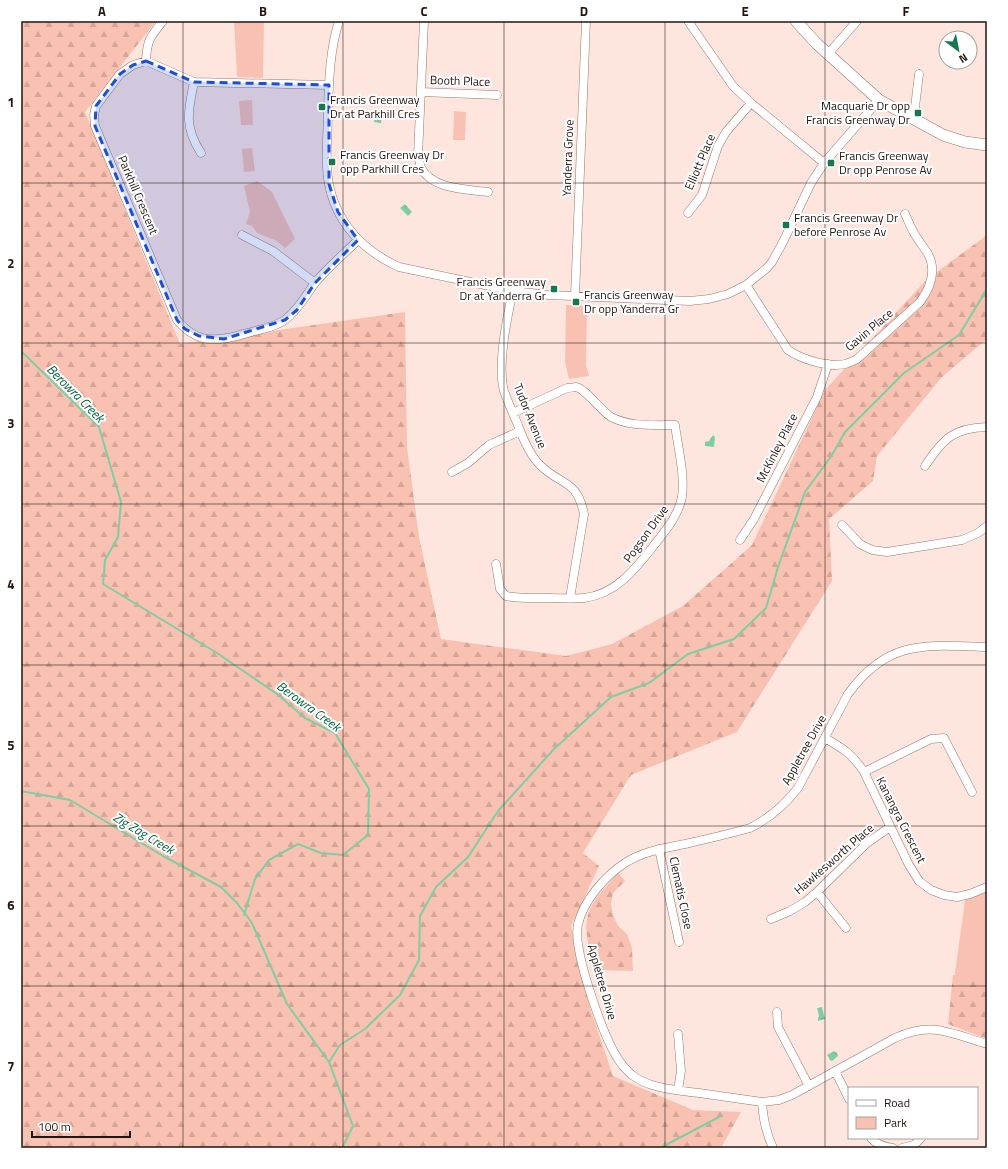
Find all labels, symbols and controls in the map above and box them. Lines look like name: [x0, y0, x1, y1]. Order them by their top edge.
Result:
text: A: [98, 1, 106, 21]
text: B: [259, 1, 267, 21]
text: C: [420, 1, 428, 21]
text: D: [580, 1, 588, 21]
text: E: [741, 1, 749, 21]
text: F: [903, 1, 910, 21]
north arrow: [938, 30, 978, 70]
text: N: [956, 50, 971, 67]
street label: Booth Place: [429, 70, 491, 91]
place label: Francis Greenway Dr at Parkhill Cres: [330, 90, 420, 123]
text: 1: [7, 92, 15, 112]
place label: Macquarie Dr opp Francis Greenway Dr: [806, 96, 910, 129]
marker: Francis Greenway Dr at Parkhill Cres: [317, 102, 327, 112]
marker: Macquarie Dr opp Francis Greenway Dr: [913, 108, 923, 118]
street label: Yanderra Grove: [557, 119, 578, 197]
street label: Elliott Place: [679, 131, 720, 193]
place label: Francis Greenway Dr opp Parkhill Cres: [340, 145, 444, 178]
place label: Francis Greenway Dr opp Penrose Av: [839, 146, 932, 179]
street label: Parkhill Crescent: [113, 152, 164, 238]
marker: Francis Greenway Dr opp Parkhill Cres: [327, 157, 337, 167]
marker: Francis Greenway Dr opp Penrose Av: [826, 158, 836, 168]
place label: Francis Greenway Dr before Penrose Av: [794, 208, 898, 241]
marker: Francis Greenway Dr before Penrose Av: [781, 220, 791, 230]
text: 2: [7, 253, 15, 273]
place label: Francis Greenway Dr at Yanderra Gr: [456, 272, 546, 305]
marker: Francis Greenway Dr at Yanderra Gr: [549, 284, 559, 294]
place label: Francis Greenway Dr opp Yanderra Gr: [584, 285, 679, 318]
marker: Francis Greenway Dr opp Yanderra Gr: [571, 297, 581, 307]
street label: Gavin Place: [840, 304, 897, 356]
water label: Berowra Creek: [42, 359, 111, 428]
street label: Tudor Avenue: [509, 380, 552, 451]
street label: McKinley Place: [751, 410, 802, 486]
text: 3: [7, 413, 15, 433]
street label: Pogson Drive: [618, 501, 673, 566]
text: 4: [7, 574, 15, 594]
water label: Berowra Creek: [273, 676, 347, 737]
street label: Appletree Drive: [776, 711, 831, 788]
text: 5: [7, 735, 15, 755]
street label: Kanangra Crescent: [871, 773, 932, 867]
water label: Zig Zag Creek: [110, 807, 180, 860]
street label: Hawkesworth Place: [790, 819, 878, 899]
street label: Clematis Close: [665, 855, 698, 931]
text: 6: [7, 895, 15, 915]
street label: Appletree Drive: [583, 942, 622, 1022]
text: 7: [7, 1056, 15, 1076]
legend: [848, 1087, 978, 1139]
text: Road: [884, 1093, 910, 1112]
scale bar: [32, 1113, 130, 1139]
text: Park: [884, 1113, 907, 1132]
text: 100 m: [38, 1117, 71, 1136]

